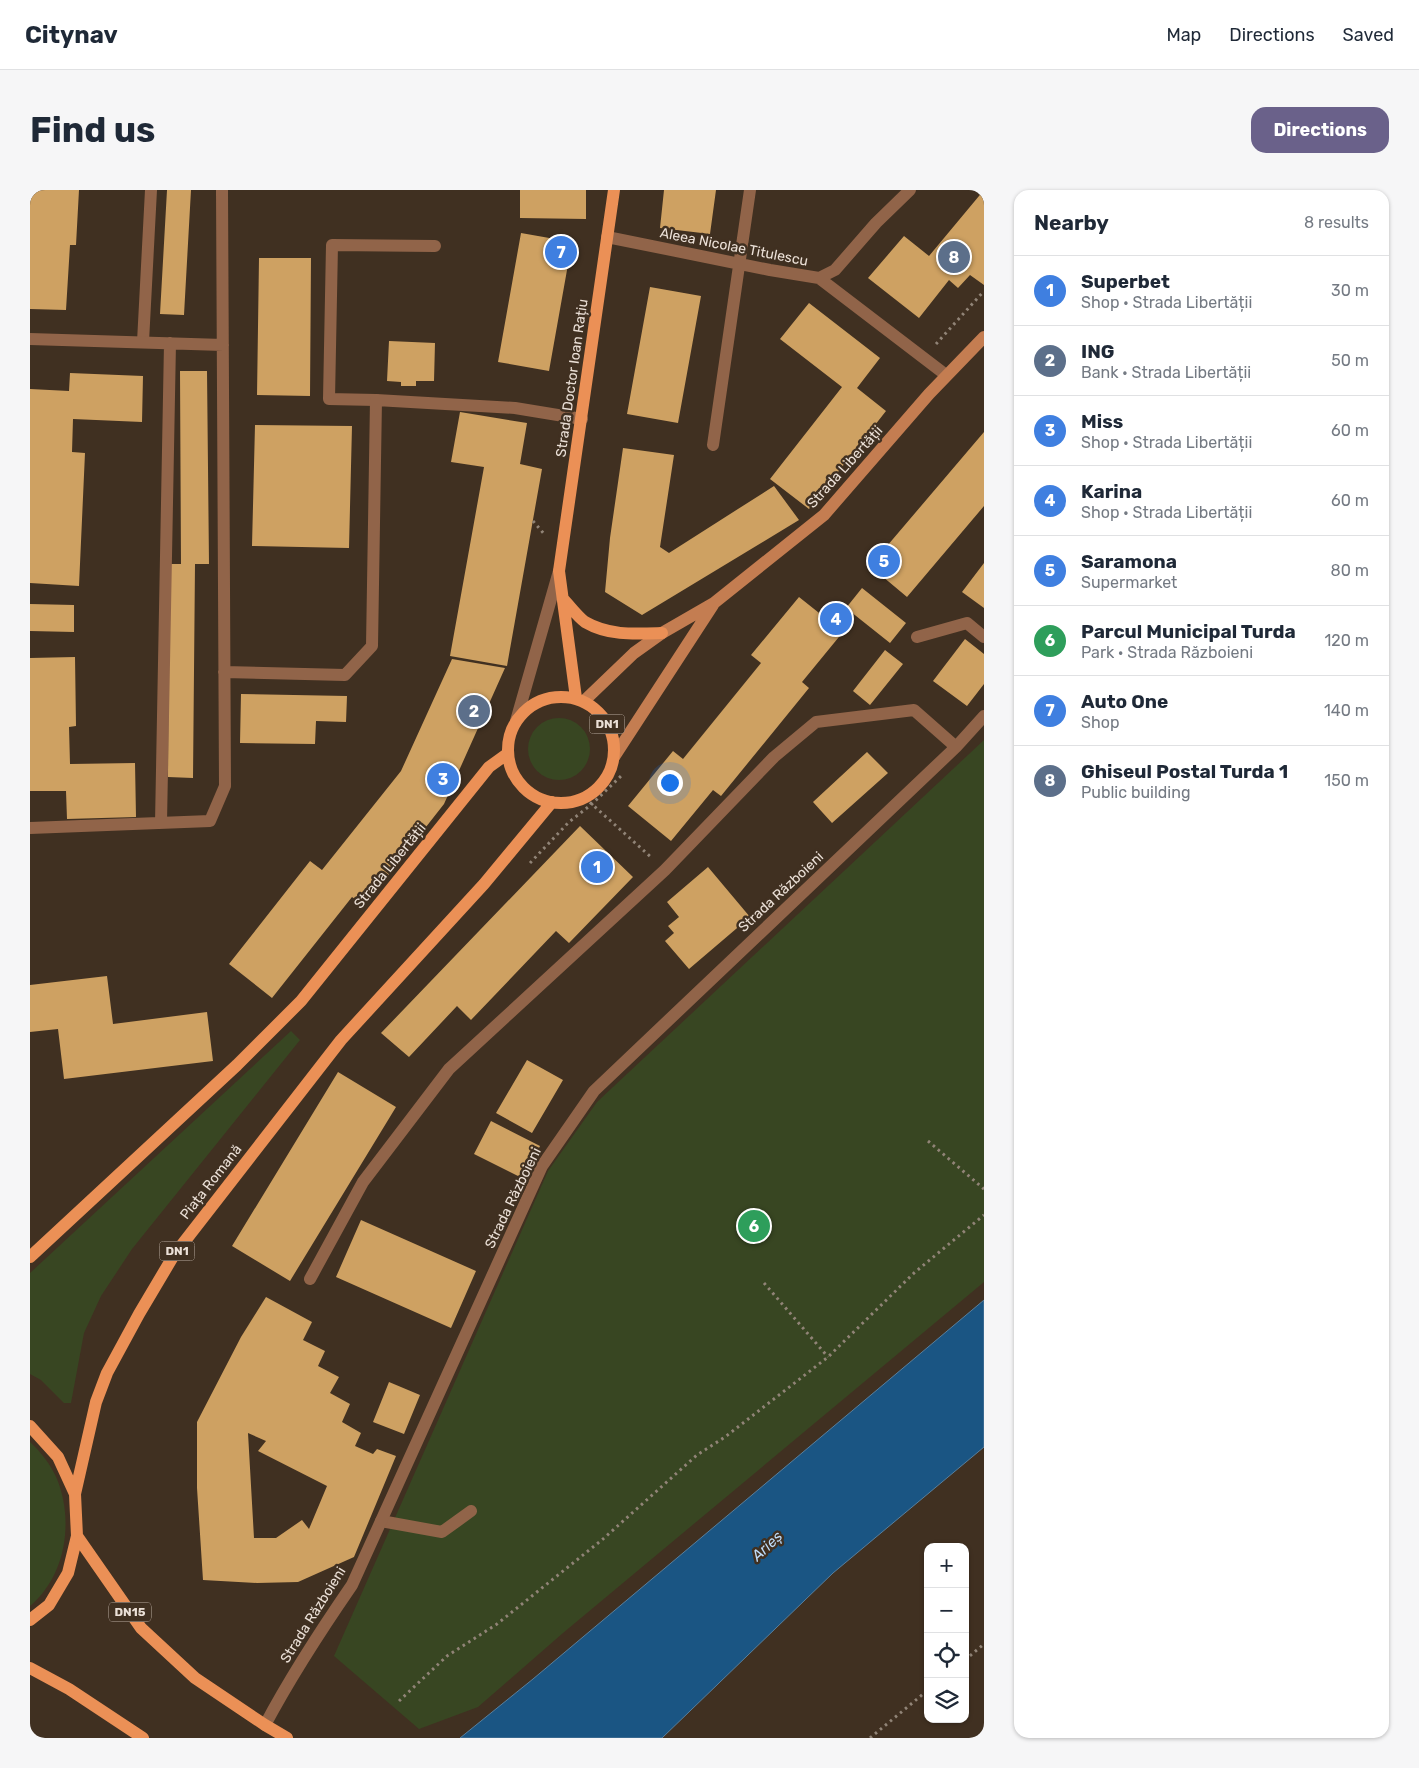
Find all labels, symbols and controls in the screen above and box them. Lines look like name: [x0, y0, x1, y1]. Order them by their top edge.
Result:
text: Citynav: [25, 21, 118, 49]
text: Map: [1166, 24, 1201, 46]
text: Directions: [1229, 24, 1315, 46]
text: Saved: [1343, 24, 1394, 46]
button: Directions: [1251, 107, 1389, 153]
text: Find us: [30, 109, 155, 151]
text: Nearby: [1034, 210, 1109, 235]
text: 8 results: [1304, 213, 1369, 232]
street label: Aleea Nicolae Titulescu: [659, 224, 809, 270]
pin: 7: [545, 233, 577, 271]
pin: 8: [938, 238, 970, 276]
text: Superbet: [1081, 270, 1170, 293]
text: 1: [1046, 281, 1054, 300]
text: 30 m: [1331, 281, 1369, 300]
text: Shop · Strada Libertății: [1081, 293, 1252, 312]
street label: Strada Doctor Ioan Rațiu: [552, 298, 592, 458]
text: ING: [1081, 340, 1115, 363]
text: 2: [1045, 351, 1055, 370]
text: 50 m: [1331, 351, 1369, 370]
text: Bank · Strada Libertății: [1081, 363, 1251, 382]
text: Miss: [1081, 410, 1123, 433]
text: 3: [1045, 421, 1055, 440]
text: 60 m: [1331, 421, 1369, 440]
street label: Strada Libertății: [804, 422, 886, 512]
text: Shop · Strada Libertății: [1081, 433, 1252, 452]
text: Karina: [1081, 480, 1142, 503]
text: 4: [1045, 491, 1055, 510]
text: 60 m: [1331, 491, 1369, 510]
text: Shop · Strada Libertății: [1081, 503, 1252, 522]
pin: 5: [868, 542, 900, 580]
text: Saramona: [1081, 550, 1177, 573]
text: 5: [1045, 561, 1055, 580]
text: 80 m: [1331, 561, 1369, 580]
text: Supermarket: [1081, 573, 1177, 592]
pin: 4: [820, 600, 852, 638]
text: Parcul Municipal Turda: [1081, 620, 1296, 643]
text: 6: [1045, 631, 1055, 650]
text: 120 m: [1324, 631, 1369, 650]
text: Park · Strada Războieni: [1081, 643, 1253, 662]
text: Auto One: [1081, 690, 1168, 713]
pin: 2: [458, 692, 490, 730]
text: 7: [1045, 701, 1055, 720]
text: 140 m: [1324, 701, 1369, 720]
text: Shop: [1081, 713, 1119, 732]
road number: DN1: [590, 714, 624, 734]
pin: 3: [427, 760, 459, 798]
text: Ghiseul Postal Turda 1: [1081, 760, 1288, 783]
your location: [657, 770, 683, 796]
text: 8: [1045, 771, 1055, 790]
text: 150 m: [1324, 771, 1369, 790]
text: Public building: [1081, 783, 1191, 802]
street label: Strada Libertății: [350, 820, 430, 912]
pin: 1: [581, 848, 613, 886]
street label: Strada Războieni: [735, 848, 827, 936]
street label: Piața Romană: [177, 1141, 245, 1223]
street label: Strada Războieni: [481, 1145, 545, 1251]
pin: 6: [738, 1207, 770, 1245]
road number: DN1: [160, 1242, 194, 1260]
water label: Arieș: [747, 1527, 786, 1565]
map controls: [924, 1543, 969, 1723]
button: +: [924, 1543, 969, 1588]
street label: Strada Războieni: [277, 1564, 349, 1666]
button: −: [924, 1588, 969, 1633]
road number: DN15: [109, 1602, 151, 1621]
button: locate: [924, 1633, 969, 1678]
button: layers: [924, 1678, 969, 1723]

